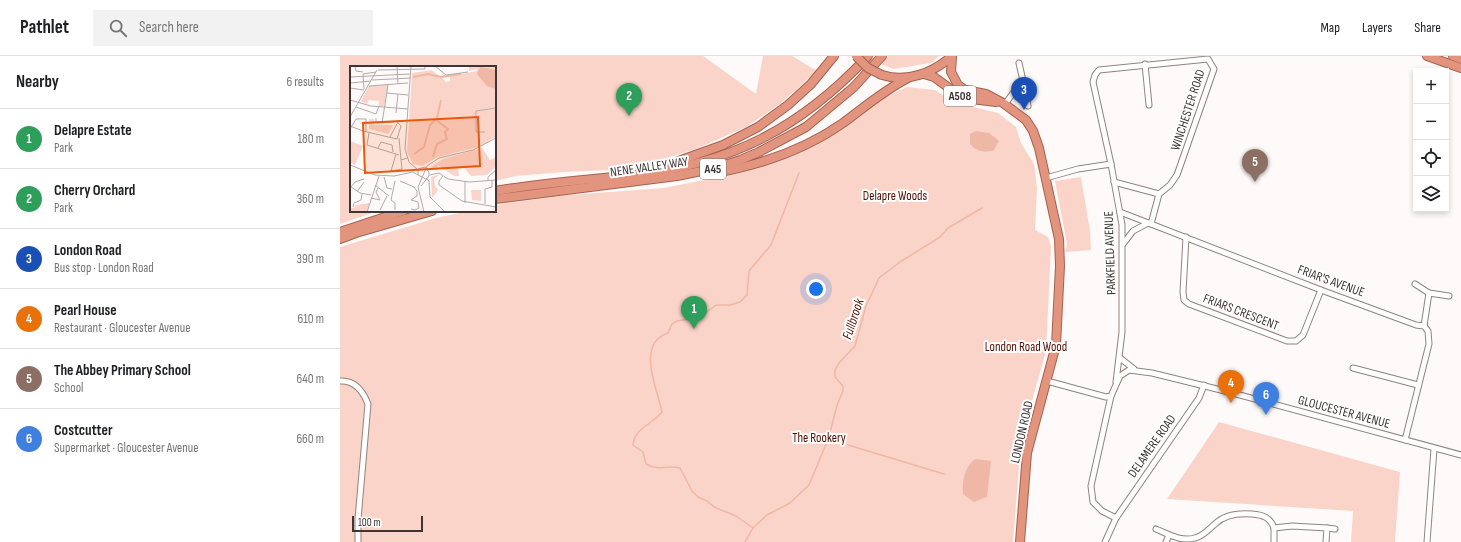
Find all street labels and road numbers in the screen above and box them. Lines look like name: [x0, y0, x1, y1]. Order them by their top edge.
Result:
street label: WINCHESTER ROAD: [1167, 67, 1209, 153]
road number: A508: [944, 86, 976, 106]
street label: NENE VALLEY WAY: [609, 154, 689, 180]
road number: A45: [700, 159, 726, 179]
street label: PARKFIELD AVENUE: [1101, 211, 1119, 295]
street label: FRIAR'S AVENUE: [1295, 262, 1367, 300]
street label: FRIARS CRESCENT: [1201, 290, 1281, 334]
street label: GLOUCESTER AVENUE: [1296, 392, 1392, 432]
street label: LONDON ROAD: [1007, 399, 1037, 465]
street label: DELAMERE ROAD: [1125, 412, 1179, 480]

